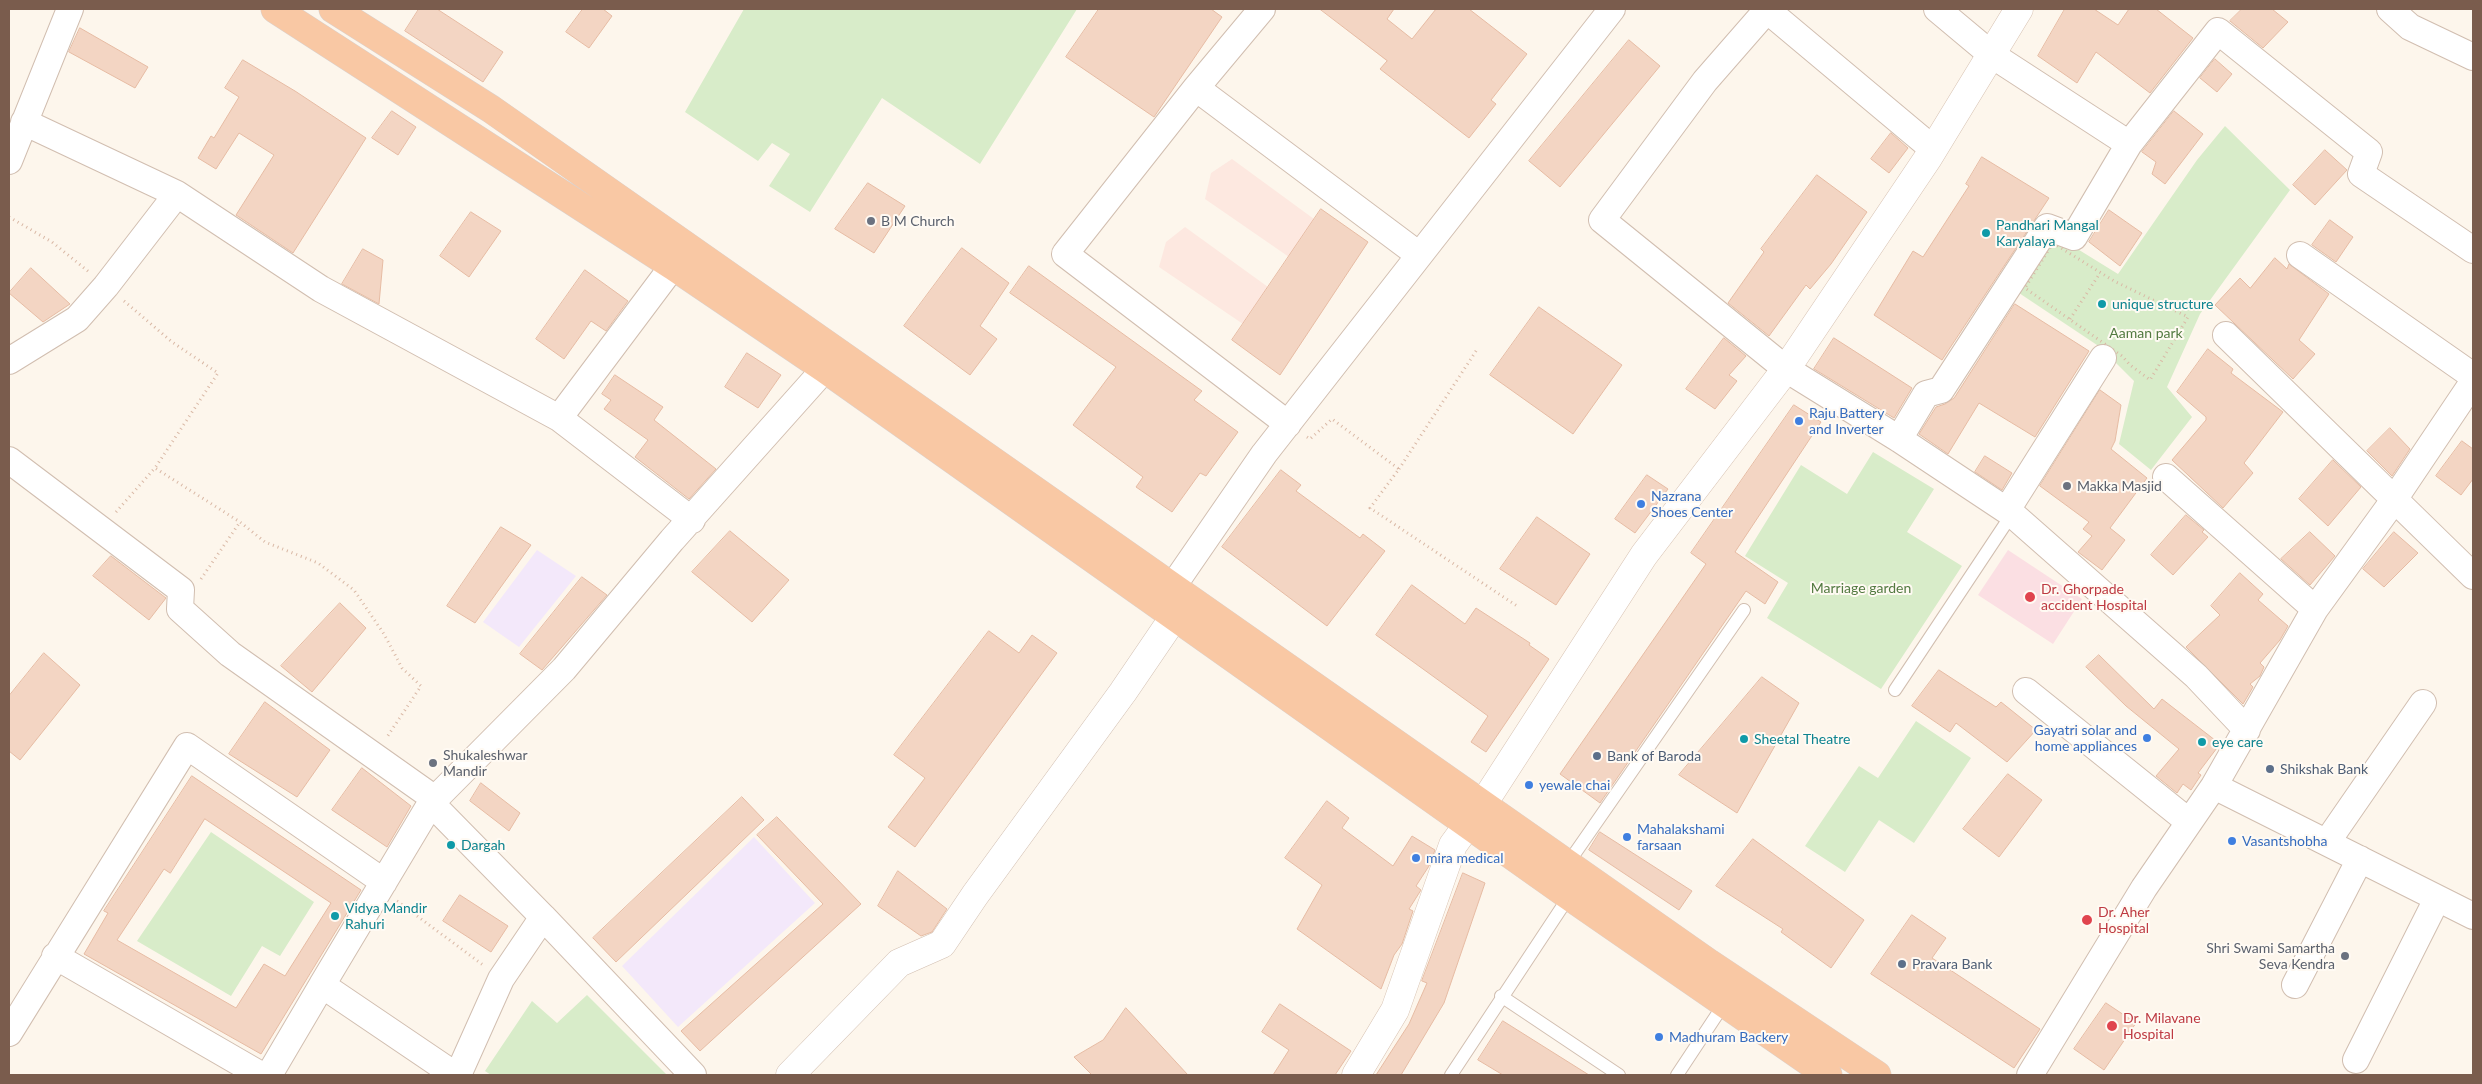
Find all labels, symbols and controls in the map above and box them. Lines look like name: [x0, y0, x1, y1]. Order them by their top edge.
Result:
place label: B M Church: [881, 213, 954, 229]
marker: B M Church: [865, 215, 877, 227]
place label: Pandhari Mangal Karyalaya: [1996, 217, 2099, 250]
marker: Pandhari Mangal Karyalaya: [1980, 227, 1992, 239]
place label: unique structure: [2112, 296, 2213, 312]
marker: unique structure: [2096, 298, 2108, 310]
park label: Aaman park: [2109, 325, 2183, 341]
place label: Raju Battery and Inverter: [1809, 405, 1884, 438]
marker: Raju Battery and Inverter: [1793, 415, 1805, 427]
place label: Makka Masjid: [2077, 478, 2162, 494]
marker: Makka Masjid: [2061, 480, 2073, 492]
place label: Nazrana Shoes Center: [1651, 488, 1733, 520]
marker: Nazrana Shoes Center: [1635, 498, 1647, 510]
park label: Marriage garden: [1811, 580, 1911, 596]
place label: Dr. Ghorpade accident Hospital: [2041, 581, 2147, 614]
marker: Dr. Ghorpade accident Hospital: [2023, 590, 2037, 604]
place label: Gayatri solar and home appliances: [2033, 722, 2137, 754]
place label: Sheetal Theatre: [1754, 731, 1850, 747]
marker: Gayatri solar and home appliances: [2141, 732, 2153, 744]
marker: Sheetal Theatre: [1738, 733, 1750, 745]
place label: eye care: [2212, 734, 2263, 750]
marker: eye care: [2196, 736, 2208, 748]
place label: Shukaleshwar Mandir: [443, 747, 528, 780]
place label: Bank of Baroda: [1607, 748, 1701, 764]
marker: Bank of Baroda: [1591, 750, 1603, 762]
marker: Shukaleshwar Mandir: [427, 757, 439, 769]
place label: Shikshak Bank: [2280, 761, 2368, 777]
marker: Shikshak Bank: [2264, 763, 2276, 775]
place label: yewale chai: [1539, 777, 1610, 793]
marker: yewale chai: [1523, 779, 1535, 791]
place label: Mahalakshami farsaan: [1637, 821, 1725, 854]
marker: Mahalakshami farsaan: [1621, 831, 1633, 843]
place label: Vasantshobha: [2242, 833, 2328, 849]
marker: Vasantshobha: [2226, 835, 2238, 847]
place label: Dargah: [461, 837, 505, 853]
marker: Dargah: [445, 839, 457, 851]
place label: mira medical: [1426, 850, 1503, 866]
marker: mira medical: [1410, 852, 1422, 864]
place label: Vidya Mandir Rahuri: [345, 900, 427, 932]
place label: Dr. Aher Hospital: [2098, 904, 2150, 936]
marker: Vidya Mandir Rahuri: [329, 910, 341, 922]
marker: Dr. Aher Hospital: [2080, 913, 2094, 927]
place label: Shri Swami Samartha Seva Kendra: [2206, 940, 2335, 972]
marker: Shri Swami Samartha Seva Kendra: [2339, 950, 2351, 962]
place label: Pravara Bank: [1912, 956, 1992, 972]
marker: Pravara Bank: [1896, 958, 1908, 970]
place label: Dr. Milavane Hospital: [2123, 1010, 2201, 1042]
marker: Dr. Milavane Hospital: [2105, 1019, 2119, 1033]
place label: Madhuram Backery: [1669, 1029, 1788, 1045]
marker: Madhuram Backery: [1653, 1031, 1665, 1043]

